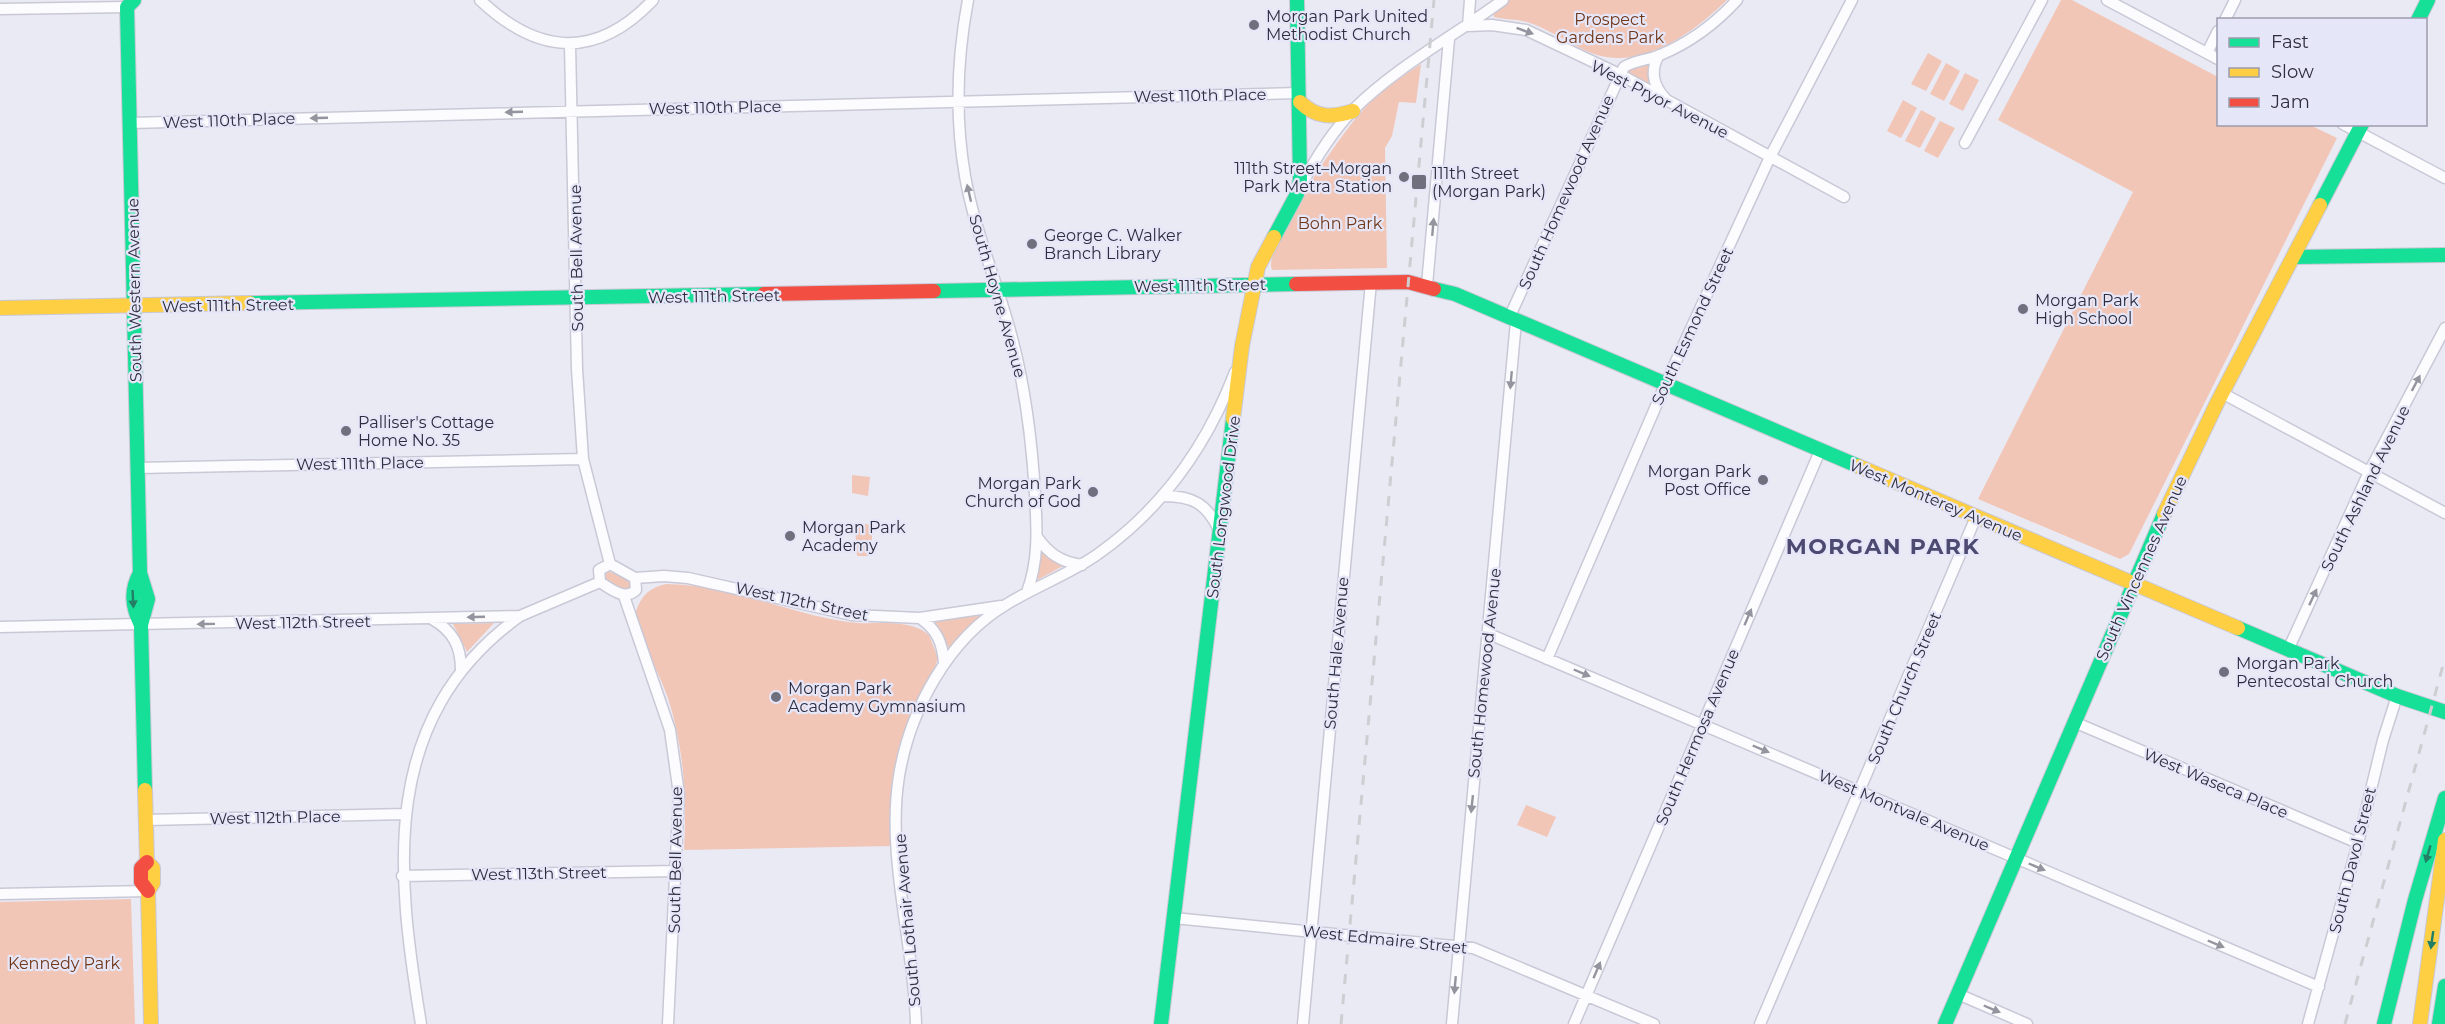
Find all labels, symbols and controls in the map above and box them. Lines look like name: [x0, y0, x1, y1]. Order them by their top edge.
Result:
place label: Morgan Park United Methodist Church: [1266, 7, 1428, 44]
park label: Prospect Gardens Park: [1556, 10, 1664, 47]
marker: Morgan Park United Methodist Church: [1247, 18, 1261, 32]
legend: [2217, 18, 2427, 126]
one-way arrow: [1517, 27, 1535, 37]
text: Fast: [2271, 31, 2309, 53]
street label: West Pryor Avenue: [1588, 56, 1732, 142]
text: Slow: [2271, 61, 2314, 83]
street label: West 110th Place: [1134, 85, 1266, 106]
text: Jam: [2270, 91, 2310, 113]
street label: South Homewood Avenue: [1515, 92, 1618, 292]
street label: West 110th Place: [649, 97, 781, 118]
one-way arrow: [505, 108, 524, 117]
street label: West 110th Place: [162, 109, 296, 132]
one-way arrow: [310, 113, 329, 122]
place label: 111th Street–Morgan Park Metra Station: [1234, 159, 1392, 196]
place label: 111th Street (Morgan Park): [1432, 164, 1546, 201]
marker: 111th Street–Morgan Park Metra Station: [1397, 170, 1411, 184]
marker: 111th Street (Morgan Park): [1410, 173, 1428, 191]
street label: South Bell Avenue: [566, 184, 587, 332]
one-way arrow: [964, 184, 974, 202]
street label: South Western Avenue: [123, 198, 146, 382]
street label: South Hoyne Avenue: [965, 212, 1030, 380]
park label: Bohn Park: [1298, 214, 1383, 233]
one-way arrow: [1428, 218, 1438, 237]
place label: George C. Walker Branch Library: [1044, 226, 1182, 263]
marker: George C. Walker Branch Library: [1025, 237, 1039, 251]
street label: South Esmond Street: [1648, 244, 1738, 408]
street label: West 111th Street: [1134, 275, 1267, 296]
street label: West 111th Street: [648, 286, 781, 307]
place label: Morgan Park High School: [2035, 291, 2139, 328]
street label: West 111th Street: [162, 295, 295, 316]
marker: Morgan Park High School: [2016, 302, 2030, 316]
one-way arrow: [1506, 370, 1516, 389]
one-way arrow: [2411, 375, 2421, 392]
street label: South Ashland Avenue: [2317, 402, 2414, 574]
place label: Palliser's Cottage Home No. 35: [358, 413, 494, 450]
street label: South Longwood Drive: [1203, 415, 1244, 600]
marker: Palliser's Cottage Home No. 35: [339, 424, 353, 438]
street label: West 111th Place: [296, 453, 424, 474]
street label: West Monterey Avenue: [1846, 455, 2025, 546]
place label: Morgan Park Post Office: [1648, 462, 1751, 499]
marker: Morgan Park Post Office: [1756, 473, 1770, 487]
street label: South Vincennes Avenue: [2092, 473, 2191, 664]
place label: Morgan Park Church of God: [965, 474, 1081, 511]
marker: Morgan Park Church of God: [1086, 485, 1100, 499]
place label: Morgan Park Academy: [802, 518, 906, 555]
marker: Morgan Park Academy: [783, 529, 797, 543]
district label: MORGAN PARK: [1786, 533, 1980, 560]
street label: South Homewood Avenue: [1464, 567, 1505, 779]
street label: South Hale Avenue: [1320, 576, 1353, 730]
street label: West 112th Street: [734, 578, 871, 625]
one-way arrow: [2308, 587, 2318, 605]
one-way arrow: [128, 590, 137, 609]
one-way arrow: [1744, 609, 1753, 626]
street label: South Church Street: [1864, 609, 1945, 767]
street label: West 112th Street: [235, 612, 371, 633]
one-way arrow: [466, 613, 485, 622]
one-way arrow: [196, 619, 215, 629]
street label: South Hermosa Avenue: [1652, 646, 1743, 828]
place label: Morgan Park Pentecostal Church: [2236, 654, 2393, 691]
marker: Morgan Park Pentecostal Church: [2217, 665, 2231, 679]
one-way arrow: [1573, 668, 1591, 678]
place label: Morgan Park Academy Gymnasium: [788, 679, 966, 716]
marker: Morgan Park Academy Gymnasium: [769, 690, 783, 704]
one-way arrow: [1753, 744, 1771, 754]
street label: West Waseca Place: [2141, 744, 2291, 823]
street label: West Montvale Avenue: [1815, 766, 1992, 855]
street label: South Davol Street: [2325, 785, 2380, 935]
street label: South Bell Avenue: [665, 786, 686, 934]
one-way arrow: [1467, 794, 1476, 813]
street label: West 112th Place: [209, 807, 341, 828]
street label: South Lothair Avenue: [890, 833, 925, 1007]
one-way arrow: [2423, 845, 2433, 863]
street label: West 113th Street: [471, 863, 607, 884]
one-way arrow: [2028, 863, 2046, 872]
street label: West Edmaire Street: [1302, 921, 1469, 958]
one-way arrow: [2427, 931, 2437, 950]
one-way arrow: [2208, 939, 2226, 949]
park label: Kennedy Park: [8, 954, 120, 973]
one-way arrow: [1593, 962, 1602, 979]
one-way arrow: [1450, 975, 1460, 994]
one-way arrow: [1984, 1004, 2002, 1014]

